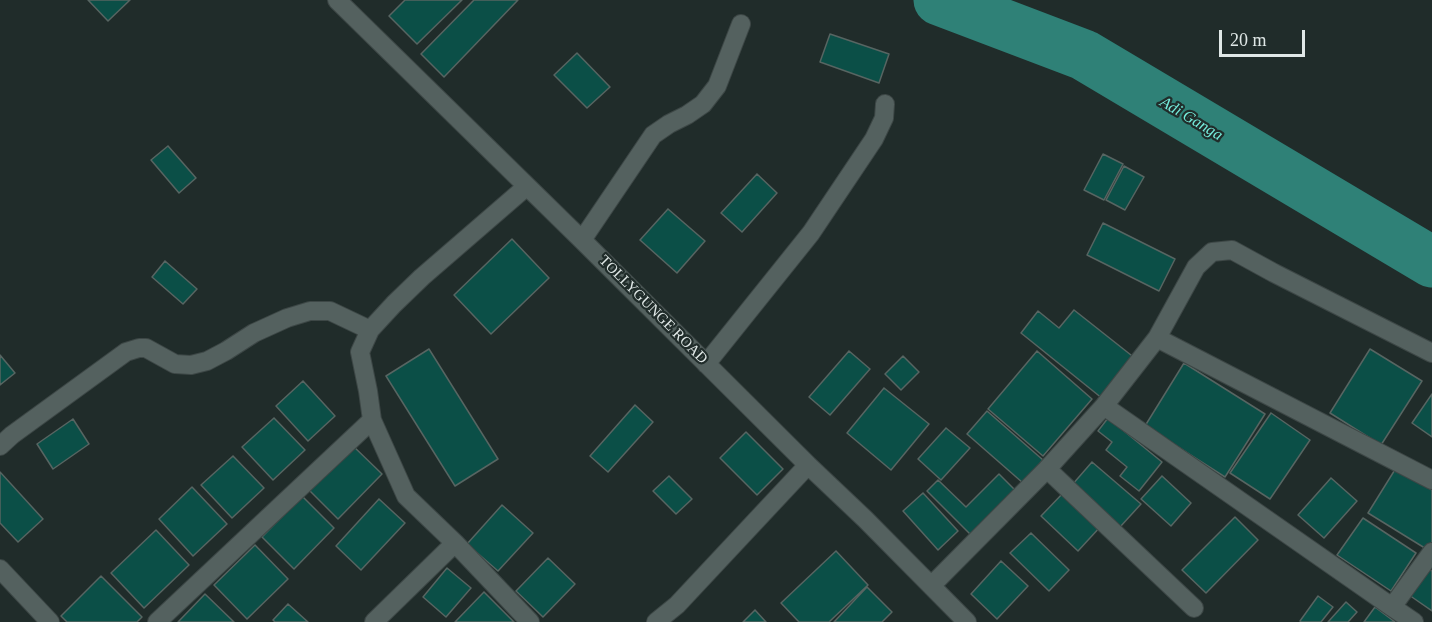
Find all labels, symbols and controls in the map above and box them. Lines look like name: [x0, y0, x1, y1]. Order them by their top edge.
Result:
scale bar: [1222, 18, 1308, 56]
text: 20 m: [1230, 30, 1267, 50]
water label: Adi Ganga: [1156, 93, 1226, 145]
street label: TOLLYGUNGE ROAD: [595, 252, 711, 368]

